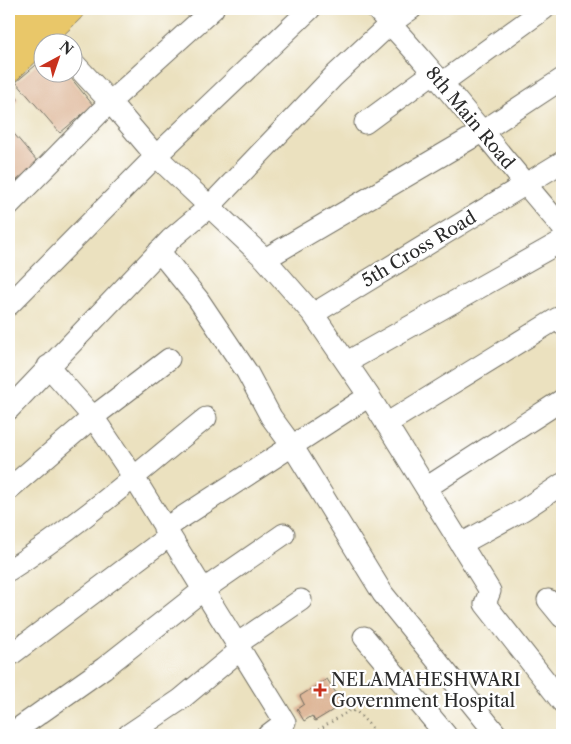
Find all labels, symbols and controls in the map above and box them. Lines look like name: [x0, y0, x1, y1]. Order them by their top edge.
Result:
north arrow: [32, 32, 82, 82]
text: N: [56, 37, 77, 59]
street label: 8th Main Road: [421, 62, 519, 174]
street label: 5th Cross Road: [358, 206, 480, 292]
place label: NELAMAHESHWARI Government Hospital: [331, 669, 521, 712]
marker: NELAMAHESHWARI Government Hospital: [313, 683, 327, 697]

